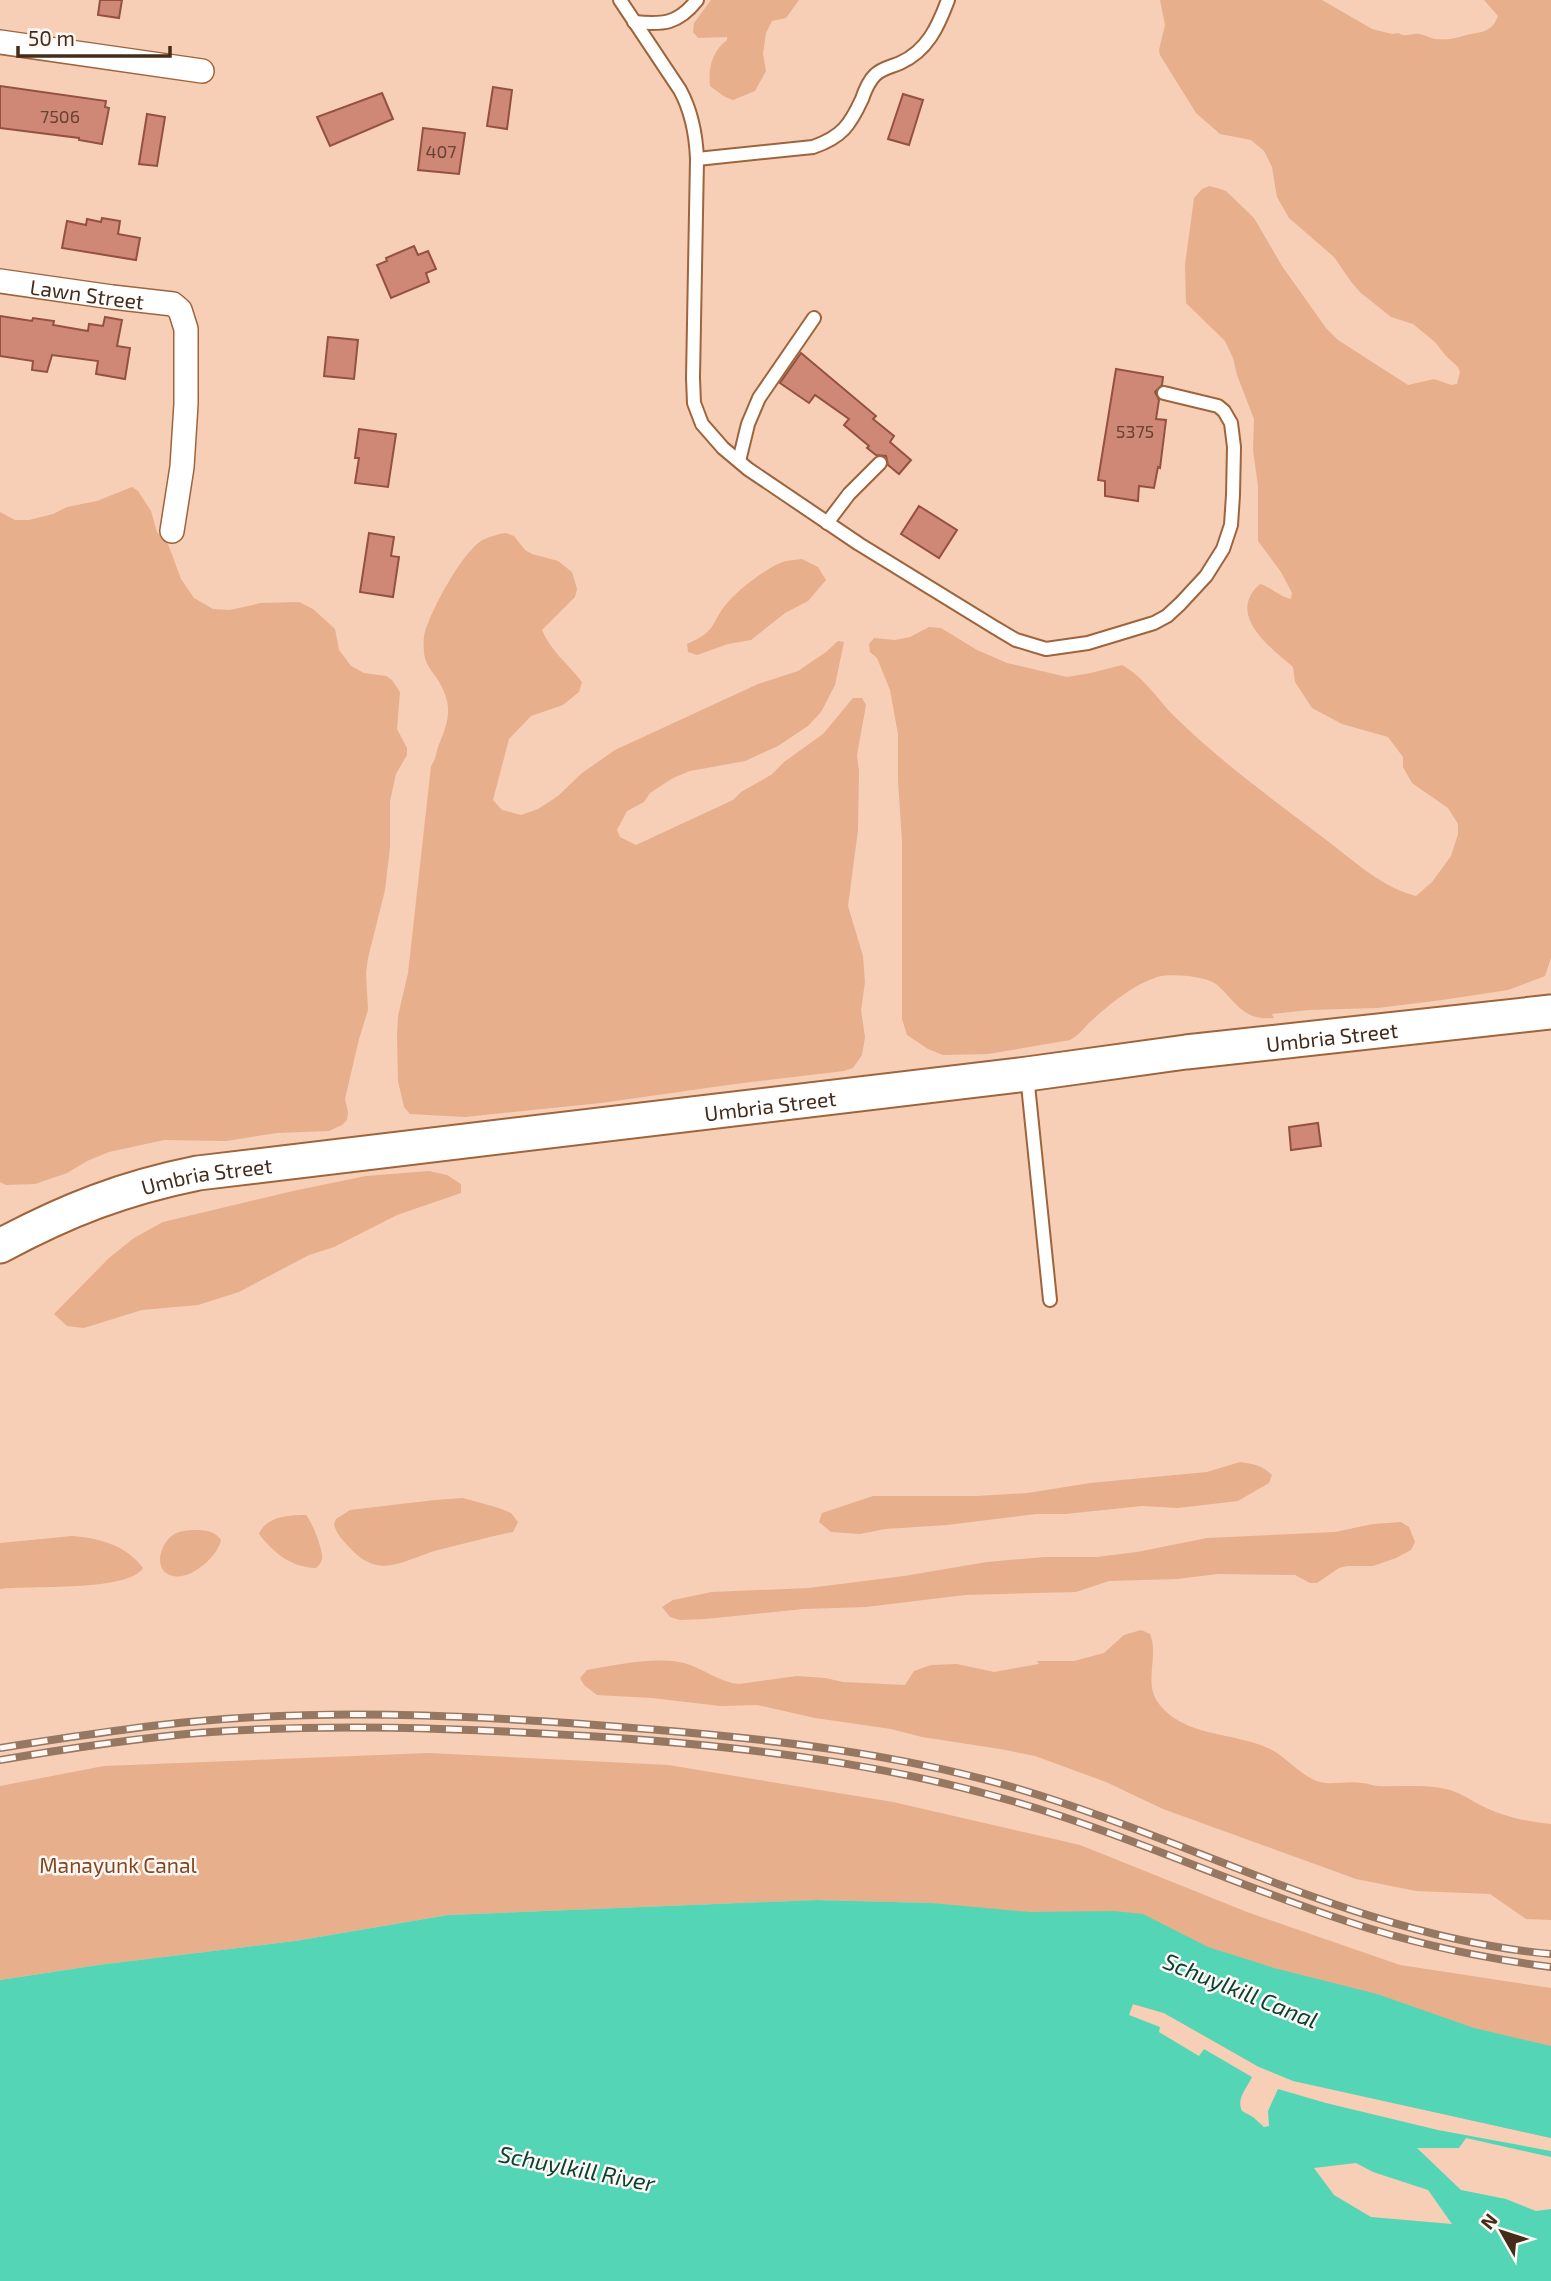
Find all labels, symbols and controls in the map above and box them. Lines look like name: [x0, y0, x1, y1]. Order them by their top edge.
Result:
scale bar: [18, 14, 170, 58]
text: 50 m: [28, 25, 75, 50]
house number: 7506: [40, 105, 80, 127]
house number: 407: [425, 140, 457, 162]
street label: Lawn Street: [28, 273, 146, 313]
house number: 5375: [1116, 420, 1154, 442]
street label: Umbria Street: [1265, 1016, 1399, 1056]
street label: Umbria Street: [703, 1084, 837, 1125]
street label: Umbria Street: [138, 1152, 273, 1199]
park label: Manayunk Canal: [39, 1852, 198, 1877]
water label: Schuylkill Canal: [1160, 1946, 1322, 2034]
water label: Schuylkill River: [496, 2139, 658, 2197]
north arrow: [1467, 2197, 1537, 2267]
text: N: [1475, 2208, 1502, 2234]

